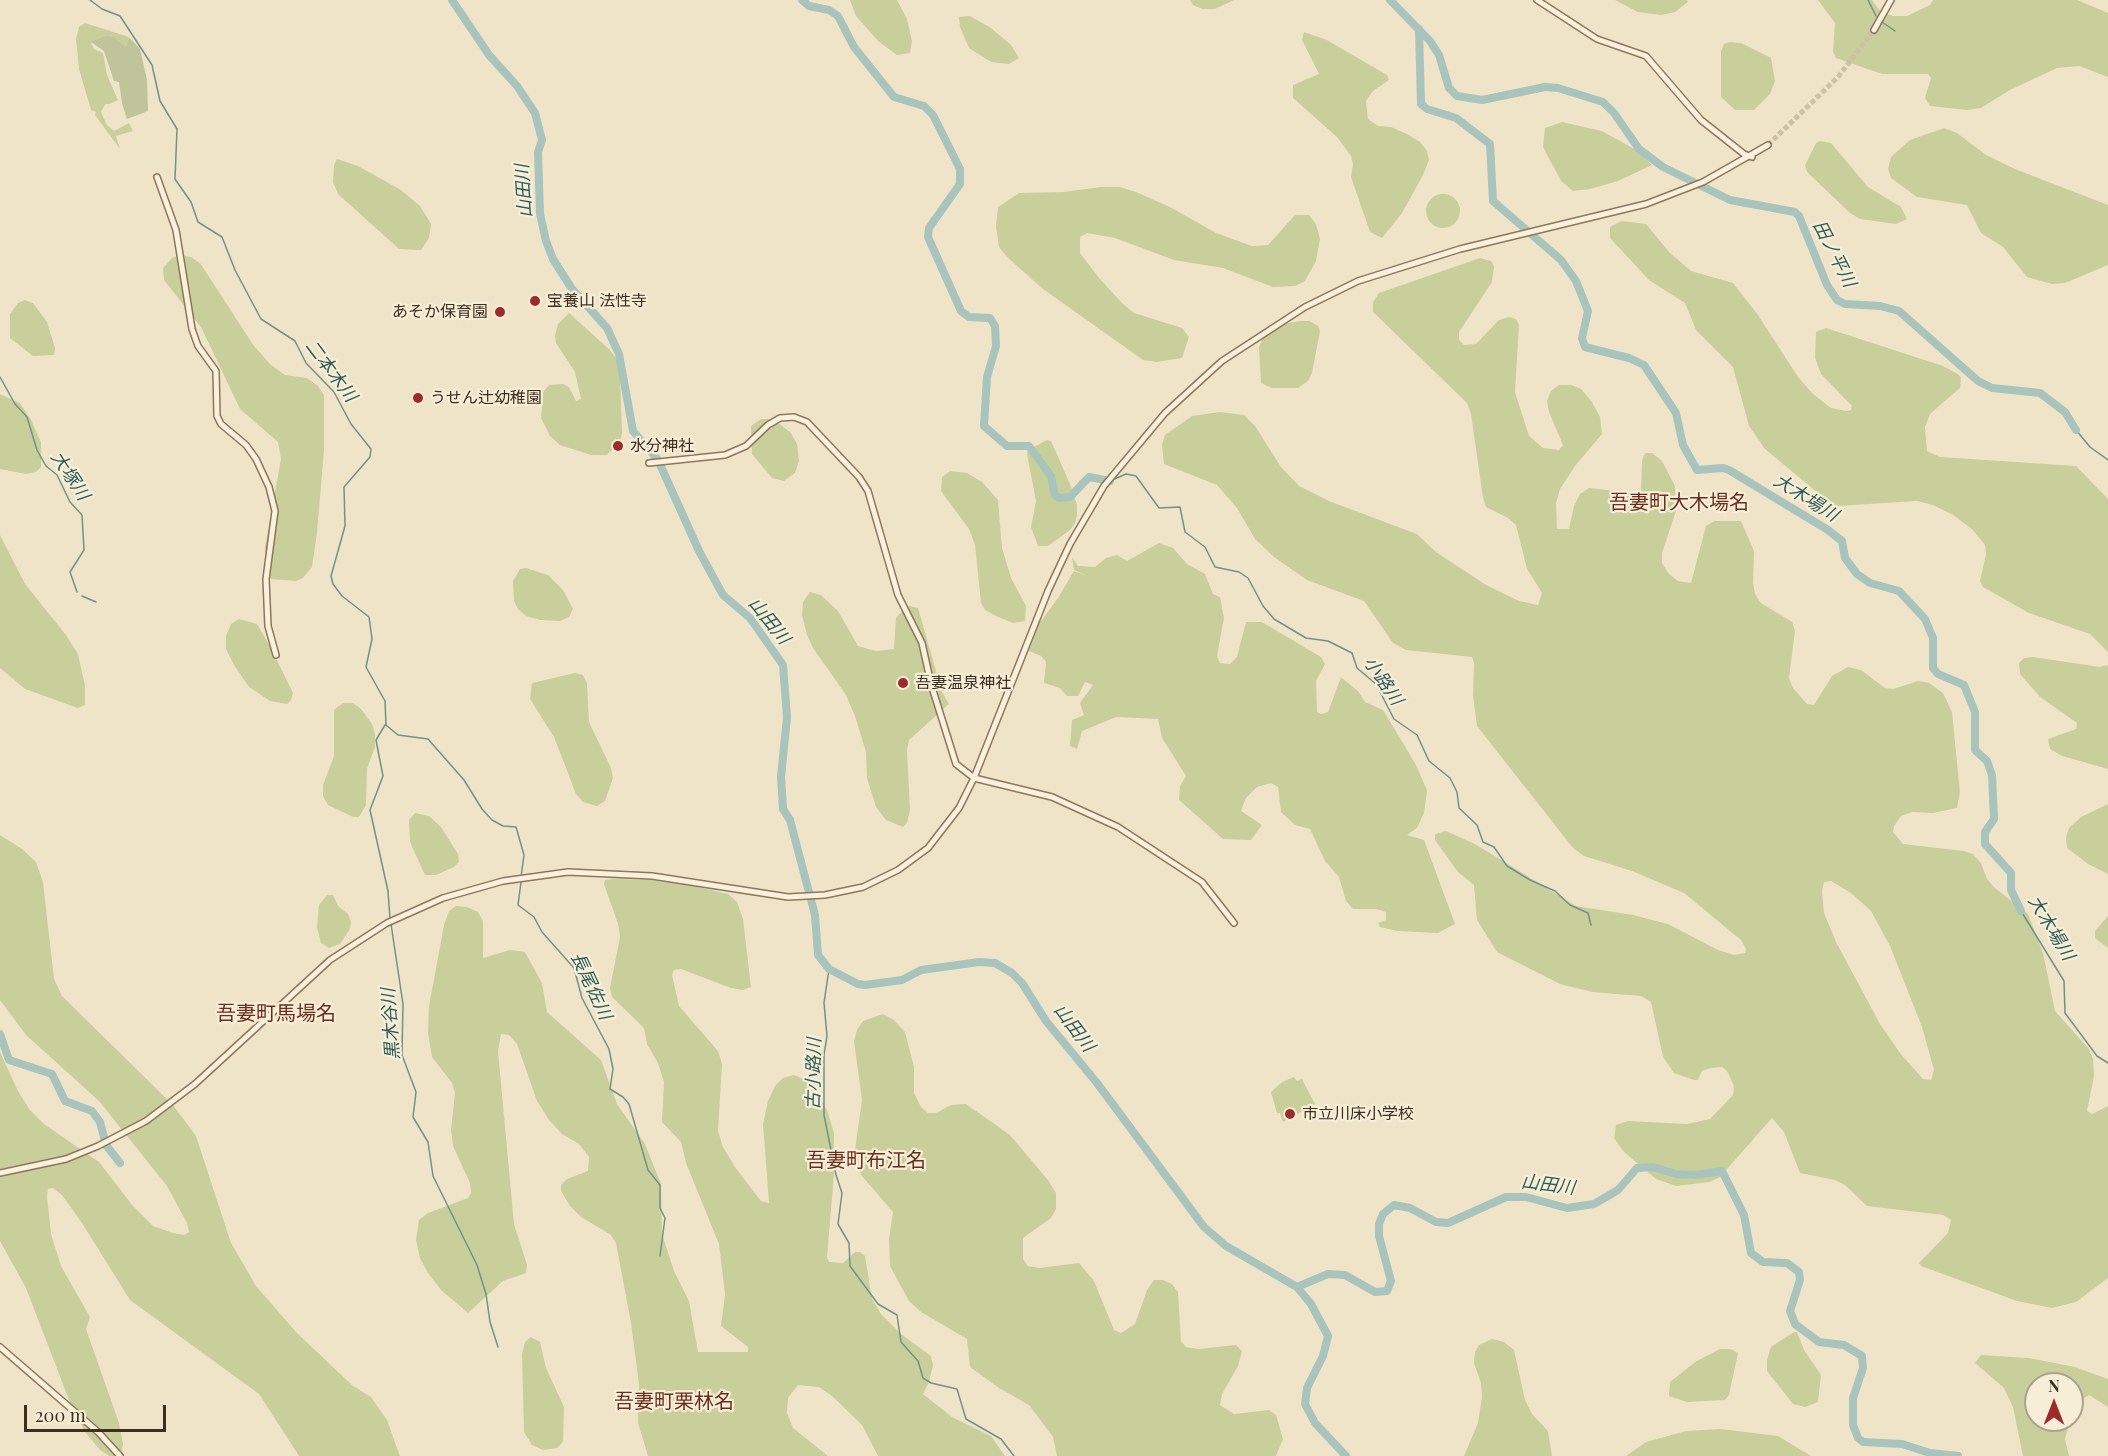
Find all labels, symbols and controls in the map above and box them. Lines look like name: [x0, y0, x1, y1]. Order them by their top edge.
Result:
water label: 山田川: [511, 163, 537, 219]
water label: 田ノ平川: [1808, 217, 1860, 291]
place label: 宝養山 法性寺: [547, 291, 647, 311]
marker: 宝養山 法性寺: [528, 294, 542, 308]
place label: あそか保育園: [392, 302, 488, 322]
marker: あそか保育園: [493, 305, 507, 319]
water label: 二本木川: [301, 336, 361, 406]
place label: うせん辻幼稚園: [430, 388, 542, 408]
marker: うせん辻幼稚園: [411, 391, 425, 405]
place label: 水分神社: [630, 436, 694, 456]
marker: 水分神社: [611, 439, 625, 453]
water label: 大塚川: [46, 447, 94, 505]
water label: 大木場川: [1770, 470, 1842, 526]
district label: 吾妻町大木場名: [1609, 491, 1749, 515]
water label: 山田川: [744, 593, 794, 649]
water label: 小路川: [1359, 653, 1407, 709]
place label: 吾妻温泉神社: [915, 673, 1011, 693]
marker: 吾妻温泉神社: [896, 676, 910, 690]
water label: 大木場川: [2023, 892, 2079, 964]
water label: 長尾佐川: [566, 949, 616, 1023]
water label: 黒木谷川: [378, 987, 404, 1061]
water label: 山田川: [1049, 1000, 1099, 1056]
district label: 吾妻町馬場名: [216, 1002, 336, 1026]
water label: 古小路川: [803, 1038, 825, 1110]
place label: 市立川床小学校: [1302, 1104, 1414, 1124]
marker: 市立川床小学校: [1283, 1107, 1297, 1121]
district label: 吾妻町布江名: [806, 1149, 926, 1173]
water label: 山田川: [1520, 1171, 1576, 1199]
north arrow: [2024, 1372, 2084, 1432]
text: N: [2048, 1375, 2060, 1396]
district label: 吾妻町栗林名: [614, 1390, 734, 1414]
scale bar: [27, 1393, 170, 1431]
text: 200 m: [35, 1403, 86, 1427]

